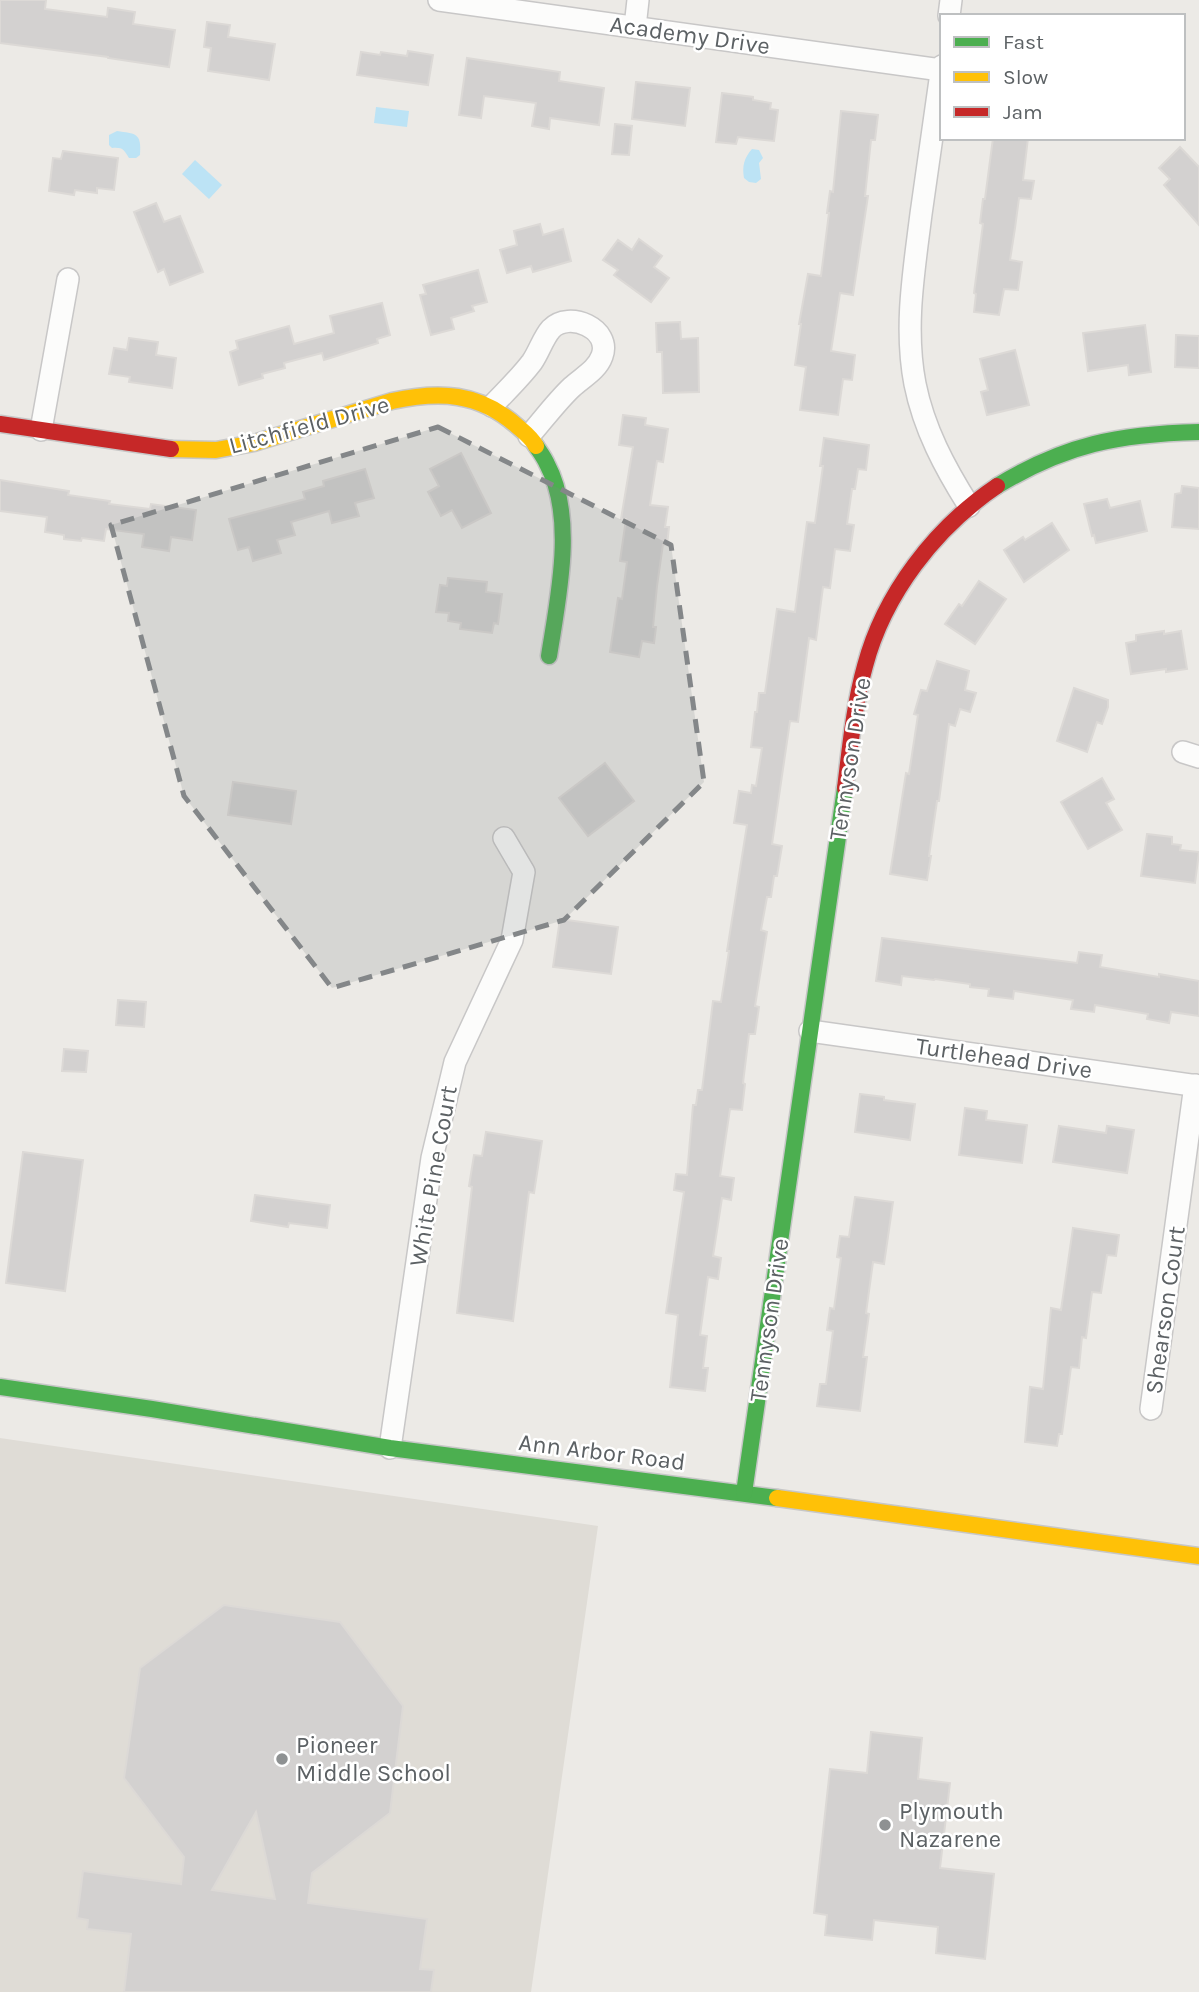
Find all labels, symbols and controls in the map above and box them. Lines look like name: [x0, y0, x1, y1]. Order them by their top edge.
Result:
street label: Academy Drive: [608, 10, 772, 60]
legend: [940, 14, 1185, 140]
text: Fast: [1003, 30, 1044, 54]
text: Slow: [1003, 65, 1048, 89]
text: Jam: [1003, 100, 1043, 124]
street label: Litchfield Drive: [226, 390, 392, 460]
street label: Tennyson Drive: [823, 675, 877, 843]
street label: Turtlehead Drive: [914, 1032, 1094, 1084]
street label: White Pine Court: [403, 1083, 463, 1269]
street label: Shearson Court: [1139, 1224, 1191, 1396]
street label: Tennyson Drive: [744, 1237, 794, 1403]
street label: Ann Arbor Road: [517, 1428, 687, 1476]
place label: Pioneer Middle School: [296, 1731, 451, 1787]
marker: Pioneer Middle School: [274, 1751, 290, 1767]
place label: Plymouth Nazarene: [899, 1797, 1004, 1853]
marker: Plymouth Nazarene: [877, 1817, 893, 1833]

